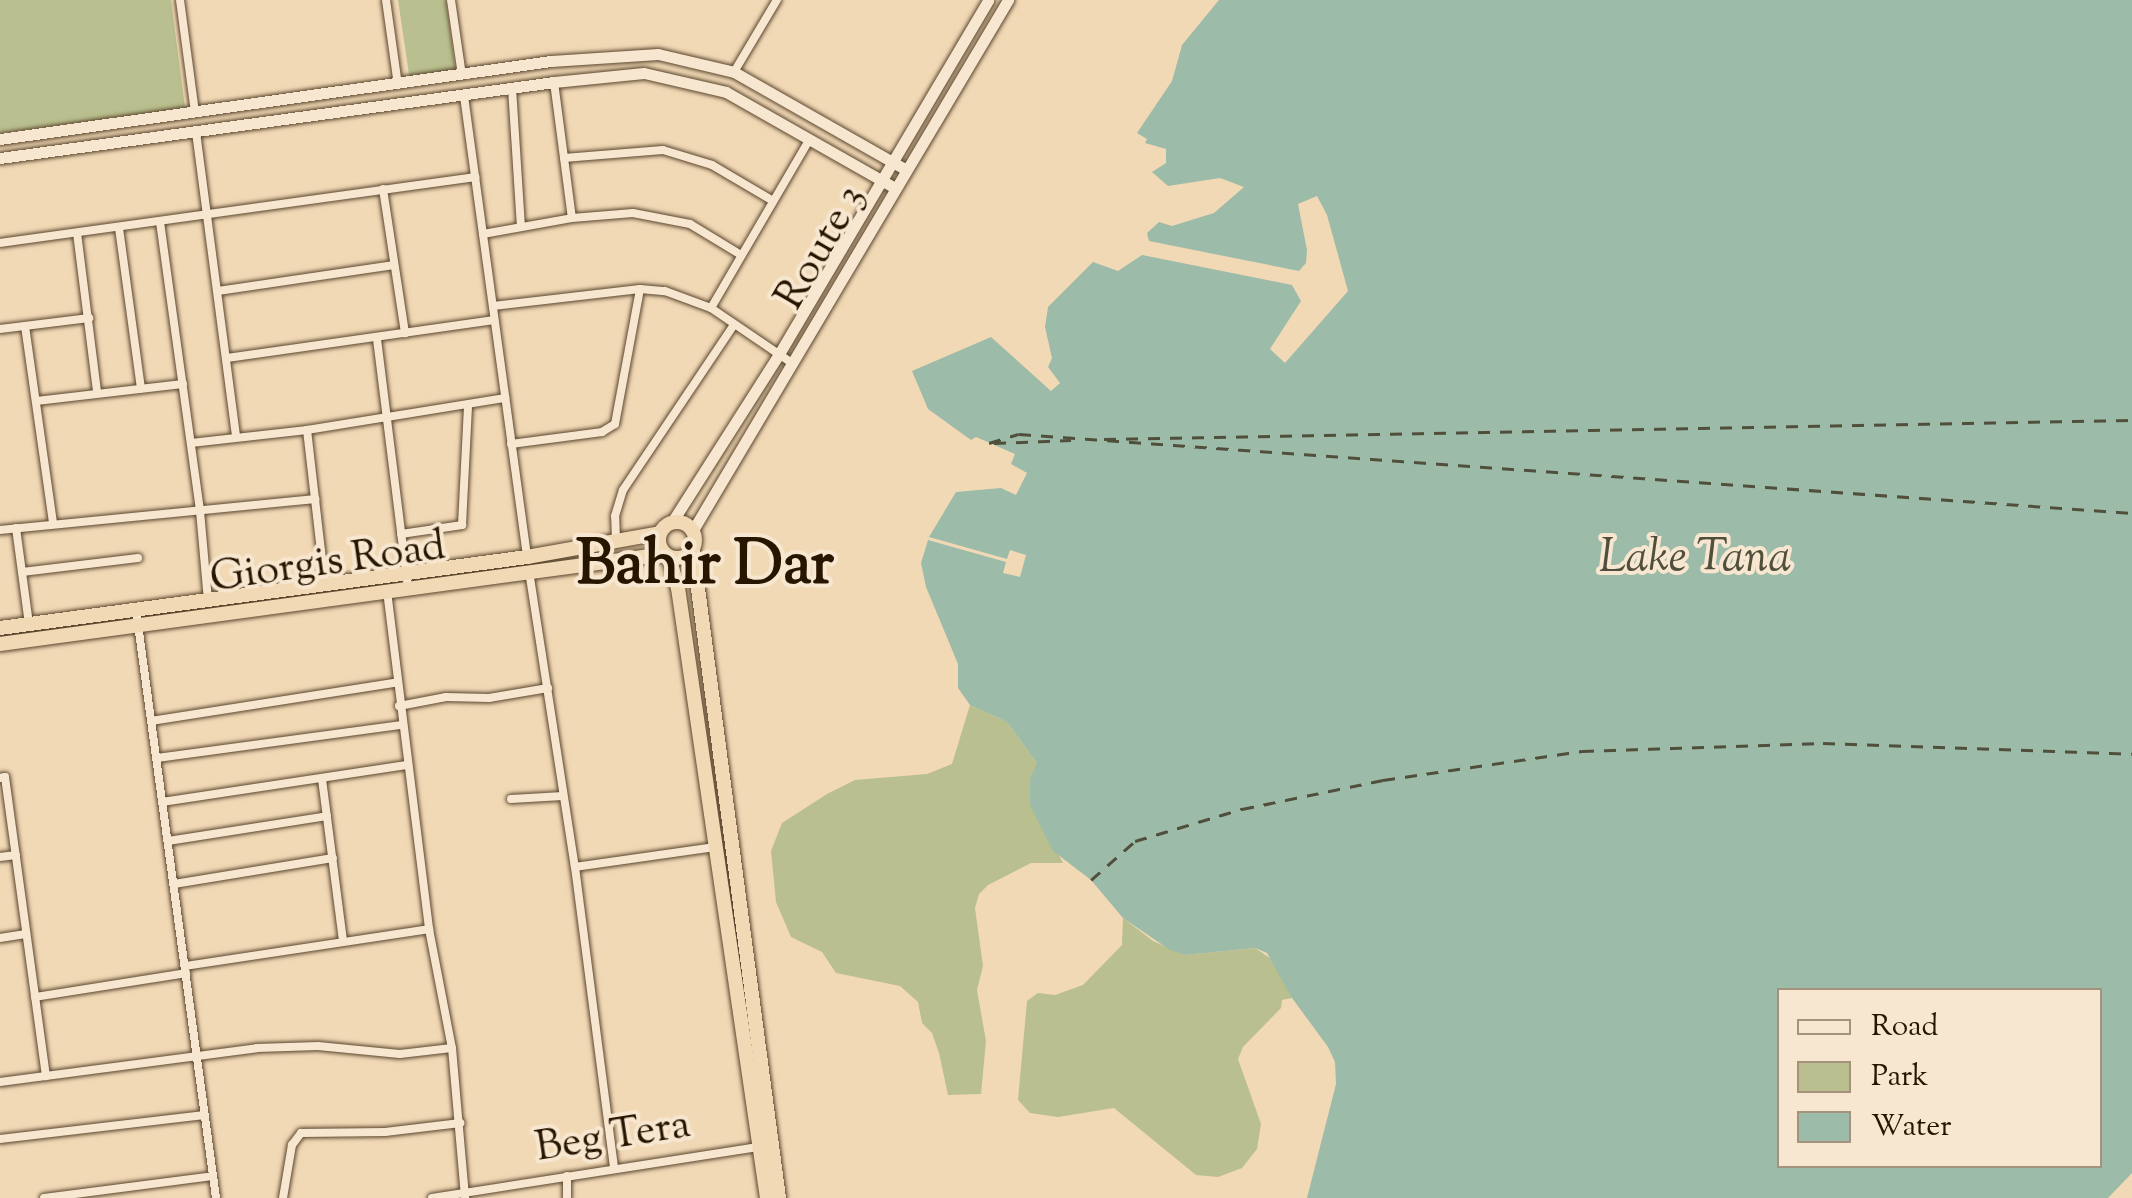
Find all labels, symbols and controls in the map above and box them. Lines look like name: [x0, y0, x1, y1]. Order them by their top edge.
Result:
street label: Route 3: [766, 177, 878, 319]
street label: Giorgis Road: [207, 523, 449, 605]
district label: Bahir Dar: [576, 531, 834, 605]
water label: Lake Tana: [1599, 533, 1791, 587]
legend: [1777, 988, 2102, 1168]
text: Road: [1871, 1006, 1938, 1049]
text: Park: [1871, 1056, 1928, 1099]
street label: Beg Tera: [532, 1101, 694, 1175]
text: Water: [1871, 1106, 1952, 1149]

